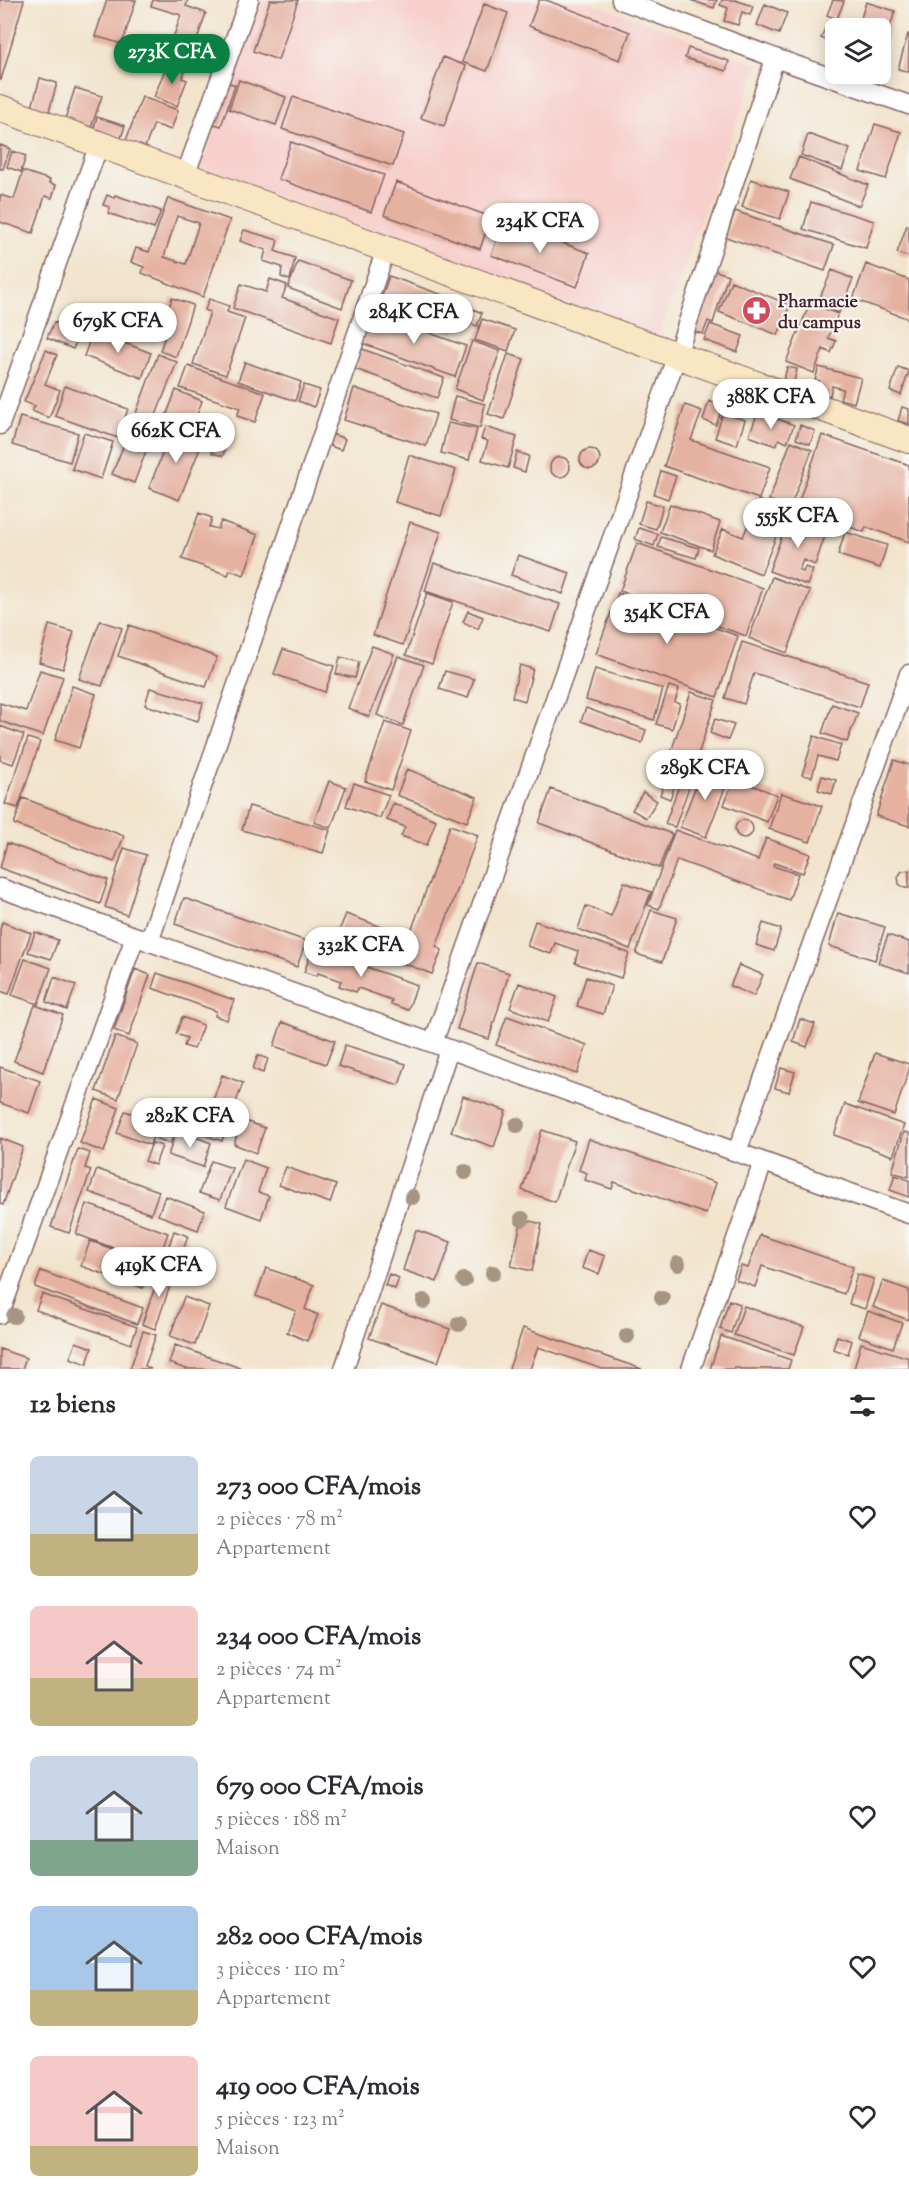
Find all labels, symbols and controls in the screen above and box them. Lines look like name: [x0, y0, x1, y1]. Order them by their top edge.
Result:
map controls: [825, 18, 891, 84]
button: layers: [825, 18, 891, 84]
pin: 273K CFA: [110, 34, 234, 85]
text: 273K CFA: [128, 39, 216, 68]
pin: 234K CFA: [478, 203, 602, 254]
text: 234K CFA: [496, 208, 584, 237]
place label: Pharmacie du campus: [778, 290, 861, 337]
pin: 284K CFA: [352, 294, 476, 345]
pharmacy icon: Pharmacie du campus: [741, 295, 773, 327]
text: 284K CFA: [369, 299, 459, 328]
pin: 679K CFA: [56, 303, 180, 354]
text: 679K CFA: [73, 308, 163, 337]
pin: 388K CFA: [709, 379, 833, 430]
text: 388K CFA: [726, 384, 816, 413]
pin: 662K CFA: [114, 413, 238, 464]
text: 662K CFA: [131, 418, 221, 447]
pin: 555K CFA: [736, 498, 860, 549]
text: 555K CFA: [757, 503, 839, 532]
pin: 354K CFA: [605, 594, 729, 645]
text: 354K CFA: [624, 599, 710, 628]
pin: 289K CFA: [643, 750, 767, 801]
text: 289K CFA: [660, 755, 750, 784]
pin: 332K CFA: [299, 927, 423, 978]
text: 332K CFA: [318, 932, 404, 961]
pin: 282K CFA: [128, 1098, 252, 1149]
text: 282K CFA: [145, 1103, 235, 1132]
pin: 419K CFA: [97, 1247, 221, 1298]
text: 419K CFA: [115, 1252, 203, 1281]
text: 12 biens: [30, 1387, 116, 1424]
icon: filters: [846, 1389, 879, 1422]
text: 273 000 CFA/mois: [216, 1469, 421, 1506]
icon: home: [78, 1480, 150, 1552]
icon: heart: [846, 1500, 879, 1533]
text: 2 pièces · 78 m²: [216, 1506, 343, 1535]
text: Appartement: [216, 1535, 331, 1564]
text: 234 000 CFA/mois: [216, 1619, 421, 1656]
icon: home: [78, 1630, 150, 1702]
icon: heart: [846, 1650, 879, 1683]
text: 2 pièces · 74 m²: [216, 1656, 342, 1685]
text: Appartement: [216, 1685, 331, 1714]
text: 679 000 CFA/mois: [216, 1769, 423, 1806]
icon: home: [78, 1780, 150, 1852]
icon: heart: [846, 1800, 879, 1833]
text: 5 pièces · 188 m²: [216, 1806, 347, 1835]
text: Maison: [216, 1835, 280, 1864]
text: 282 000 CFA/mois: [216, 1919, 422, 1956]
icon: home: [78, 1930, 150, 2002]
icon: heart: [846, 1950, 879, 1983]
text: 3 pièces · 110 m²: [216, 1956, 346, 1985]
text: Appartement: [216, 1985, 331, 2014]
text: 419 000 CFA/mois: [216, 2069, 420, 2106]
icon: home: [78, 2080, 150, 2152]
icon: heart: [846, 2100, 879, 2133]
text: 5 pièces · 123 m²: [216, 2106, 345, 2135]
text: Maison: [216, 2135, 280, 2164]

